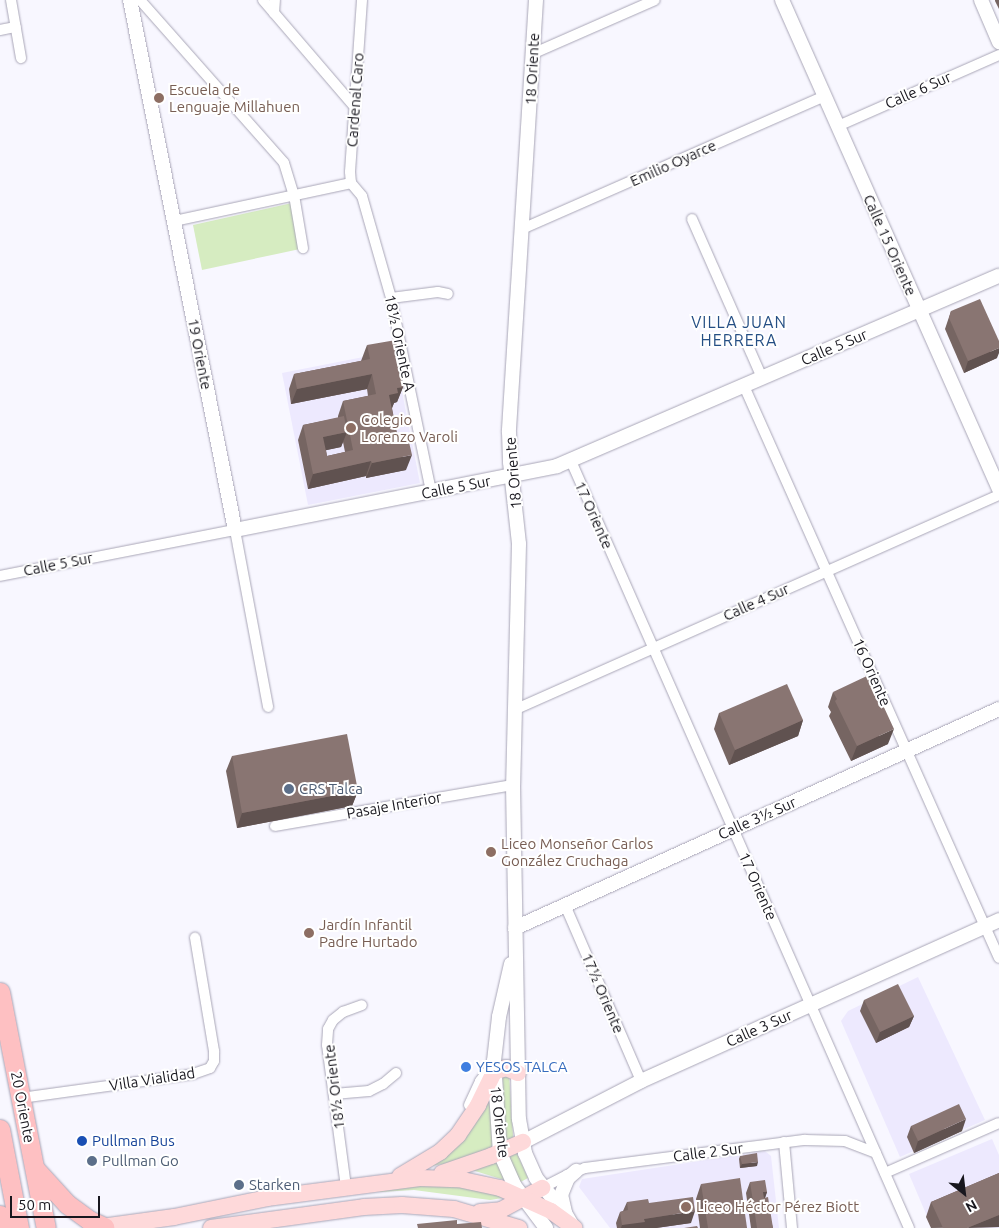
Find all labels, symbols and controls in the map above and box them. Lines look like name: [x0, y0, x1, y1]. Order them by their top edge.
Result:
street label: 18 Oriente: [521, 32, 543, 106]
street label: Cardenal Caro: [343, 52, 367, 148]
street label: Calle 6 Sur: [882, 67, 954, 113]
place label: Escuela de Lenguaje Millahuen: [169, 80, 300, 115]
marker: Escuela de Lenguaje Millahuen: [153, 92, 165, 104]
street label: Emilio Oyarce: [627, 136, 719, 190]
street label: Calle 15 Oriente: [860, 192, 920, 298]
street label: 18½ Oriente A: [381, 293, 419, 393]
district label: VILLA JUAN HERRERA: [690, 312, 788, 350]
street label: 19 Oriente: [184, 317, 216, 391]
street label: Calle 5 Sur: [798, 325, 870, 369]
place label: Colegio Lorenzo Varoli: [361, 410, 458, 445]
marker: Colegio Lorenzo Varoli: [345, 422, 357, 434]
street label: 18 Oriente: [501, 436, 525, 510]
street label: Calle 5 Sur: [420, 471, 492, 503]
street label: 17 Oriente: [571, 478, 617, 552]
street label: Calle 5 Sur: [22, 548, 94, 580]
street label: Calle 4 Sur: [720, 579, 792, 625]
street label: 16 Oriente: [849, 635, 895, 709]
place label: CRS Talca: [299, 780, 363, 798]
marker: CRS Talca: [283, 783, 295, 795]
street label: Pasaje Interior: [345, 788, 443, 822]
street label: Calle 3½ Sur: [715, 793, 799, 843]
place label: Liceo Monseñor Carlos González Cruchaga: [501, 834, 653, 869]
marker: Liceo Monseñor Carlos González Cruchaga: [485, 846, 497, 858]
street label: 17 Oriente: [735, 849, 781, 923]
place label: Jardín Infantil Padre Hurtado: [319, 915, 418, 950]
marker: Jardín Infantil Padre Hurtado: [303, 927, 315, 939]
street label: 17½ Oriente: [578, 950, 628, 1036]
street label: Calle 3 Sur: [723, 1005, 795, 1051]
street label: 18½ Oriente: [320, 1044, 348, 1130]
place label: YESOS TALCA: [476, 1058, 568, 1076]
marker: YESOS TALCA: [460, 1061, 472, 1073]
street label: Villa Vialidad: [108, 1063, 196, 1095]
street label: 20 Oriente: [7, 1070, 39, 1144]
street label: 18 Oriente: [487, 1085, 513, 1159]
place label: Pullman Bus: [92, 1132, 175, 1150]
marker: Pullman Bus: [76, 1135, 88, 1147]
street label: Calle 2 Sur: [672, 1139, 744, 1165]
place label: Pullman Go: [102, 1152, 179, 1170]
marker: Pullman Go: [86, 1155, 98, 1167]
north arrow: [939, 1168, 989, 1218]
place label: Starken: [249, 1176, 300, 1194]
marker: Starken: [233, 1179, 245, 1191]
scale bar: [12, 1186, 102, 1218]
text: 50 m: [18, 1196, 51, 1213]
text: N: [963, 1197, 980, 1216]
place label: Liceo Héctor Pérez Biott: [696, 1198, 859, 1216]
marker: Liceo Héctor Pérez Biott: [680, 1201, 692, 1213]

